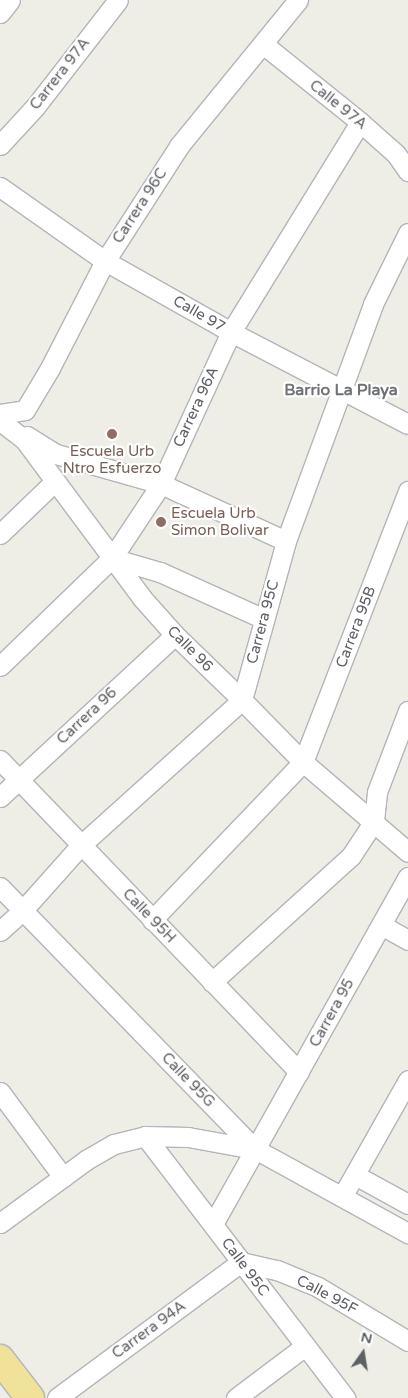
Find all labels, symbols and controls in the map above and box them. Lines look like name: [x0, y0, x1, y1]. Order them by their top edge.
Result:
street label: Carrera 97A: [26, 34, 94, 114]
street label: Calle 97A: [306, 76, 370, 134]
street label: Carrera 96C: [109, 165, 171, 247]
street label: Calle 97: [170, 292, 228, 336]
street label: Carrera 96A: [170, 364, 222, 450]
district label: Barrio La Playa: [284, 380, 398, 400]
marker: Escuela Urb Ntro Esfuerzo: [106, 428, 118, 440]
place label: Escuela Urb Ntro Esfuerzo: [63, 442, 161, 477]
place label: Escuela Urb Simon Bolivar: [171, 504, 269, 539]
marker: Escuela Urb Simon Bolivar: [155, 516, 167, 528]
street label: Carrera 95C: [243, 578, 283, 666]
street label: Carrera 95B: [332, 584, 380, 670]
street label: Calle 96: [163, 622, 217, 676]
street label: Carrera 96: [53, 684, 121, 748]
street label: Calle 95H: [119, 885, 179, 947]
street label: Carrera 95: [306, 976, 358, 1050]
street label: Calle 95G: [158, 1049, 218, 1111]
street label: Calle 95C: [217, 1234, 273, 1300]
street label: Calle 95F: [293, 1271, 361, 1319]
street label: Carrera 94A: [109, 1297, 189, 1363]
north arrow: [338, 1328, 388, 1378]
text: N: [359, 1328, 374, 1347]

